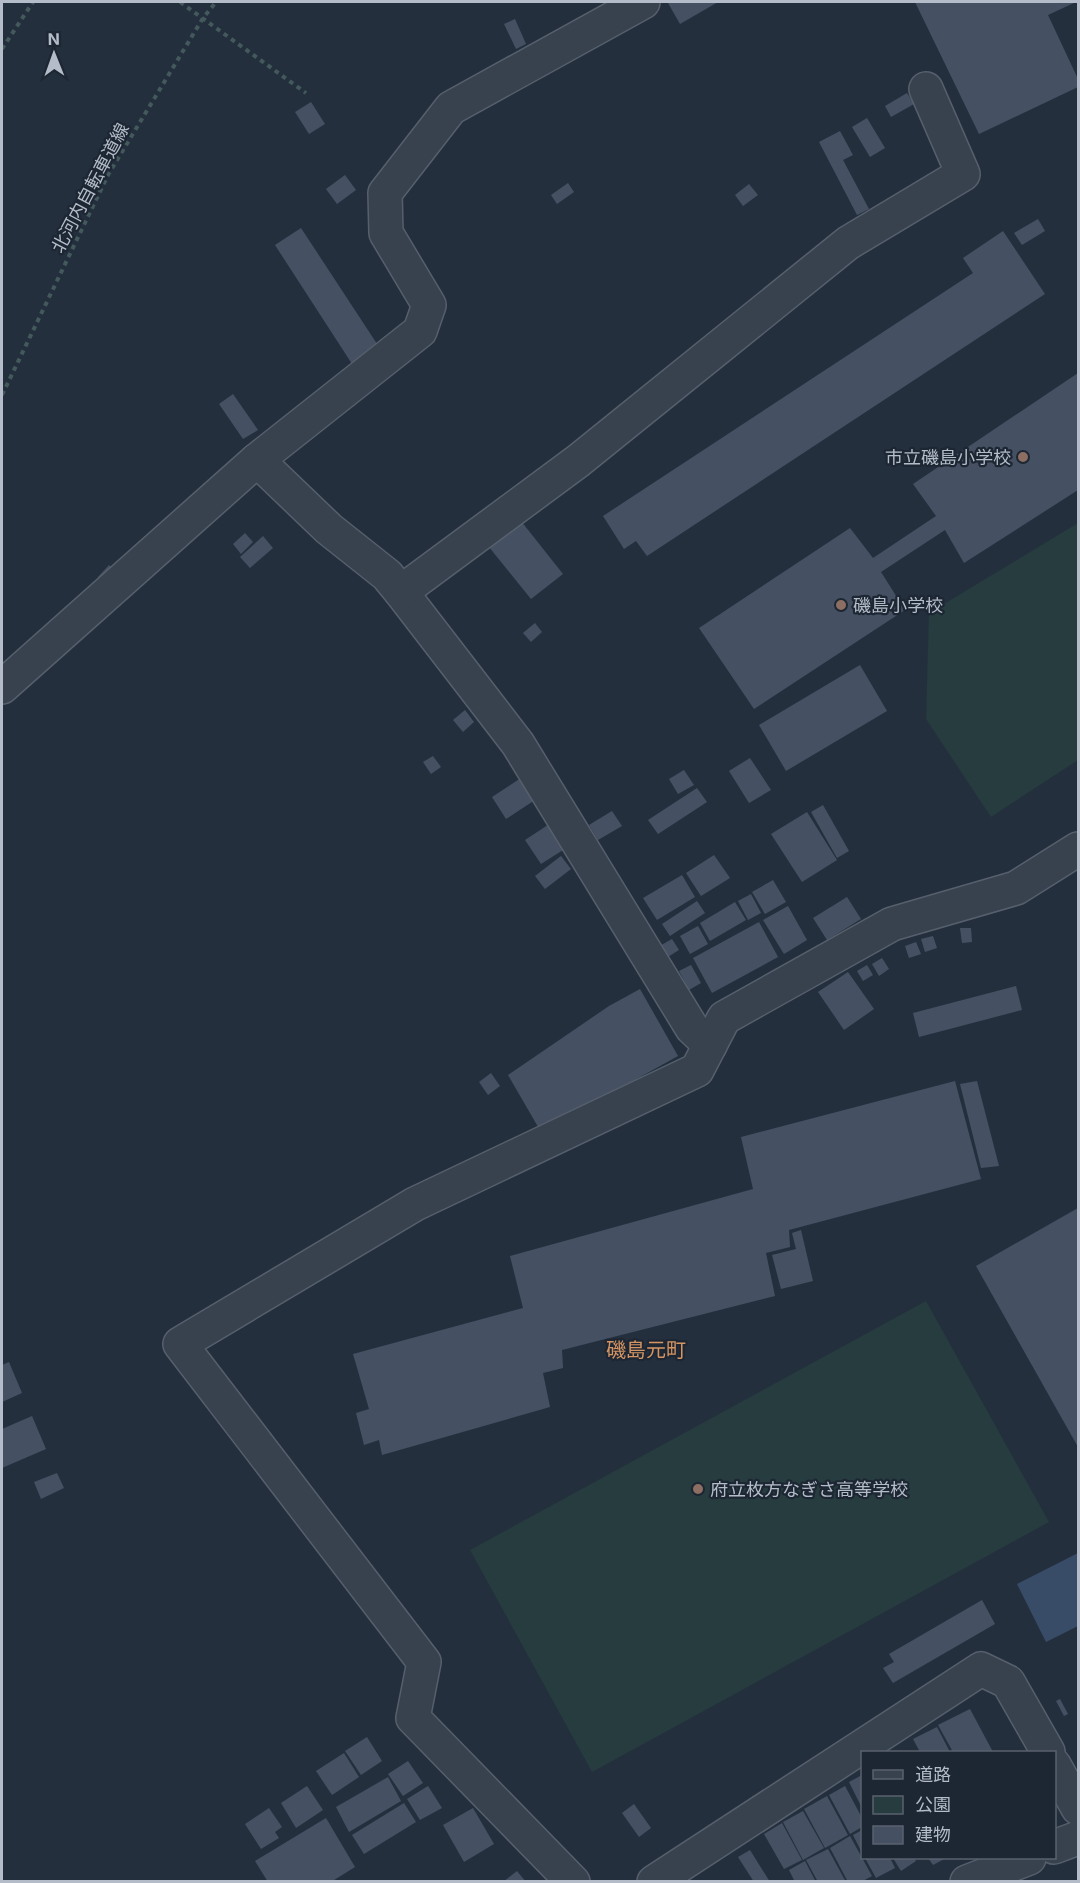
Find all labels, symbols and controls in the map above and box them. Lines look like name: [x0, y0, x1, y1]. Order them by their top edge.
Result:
north arrow: [24, 24, 84, 84]
text: N: [47, 29, 60, 49]
street label: 北河内自転車道線: [47, 119, 133, 257]
place label: 市立磯島小学校: [885, 447, 1011, 468]
marker: 市立磯島小学校: [1016, 450, 1030, 464]
place label: 磯島小学校: [853, 595, 943, 616]
marker: 磯島小学校: [834, 598, 848, 612]
district label: 磯島元町: [606, 1338, 686, 1362]
place label: 府立枚方なぎさ高等学校: [710, 1479, 908, 1500]
marker: 府立枚方なぎさ高等学校: [691, 1482, 705, 1496]
legend: [861, 1751, 1056, 1859]
text: 道路: [915, 1764, 951, 1785]
text: 公園: [915, 1794, 951, 1815]
text: 建物: [915, 1824, 951, 1845]

